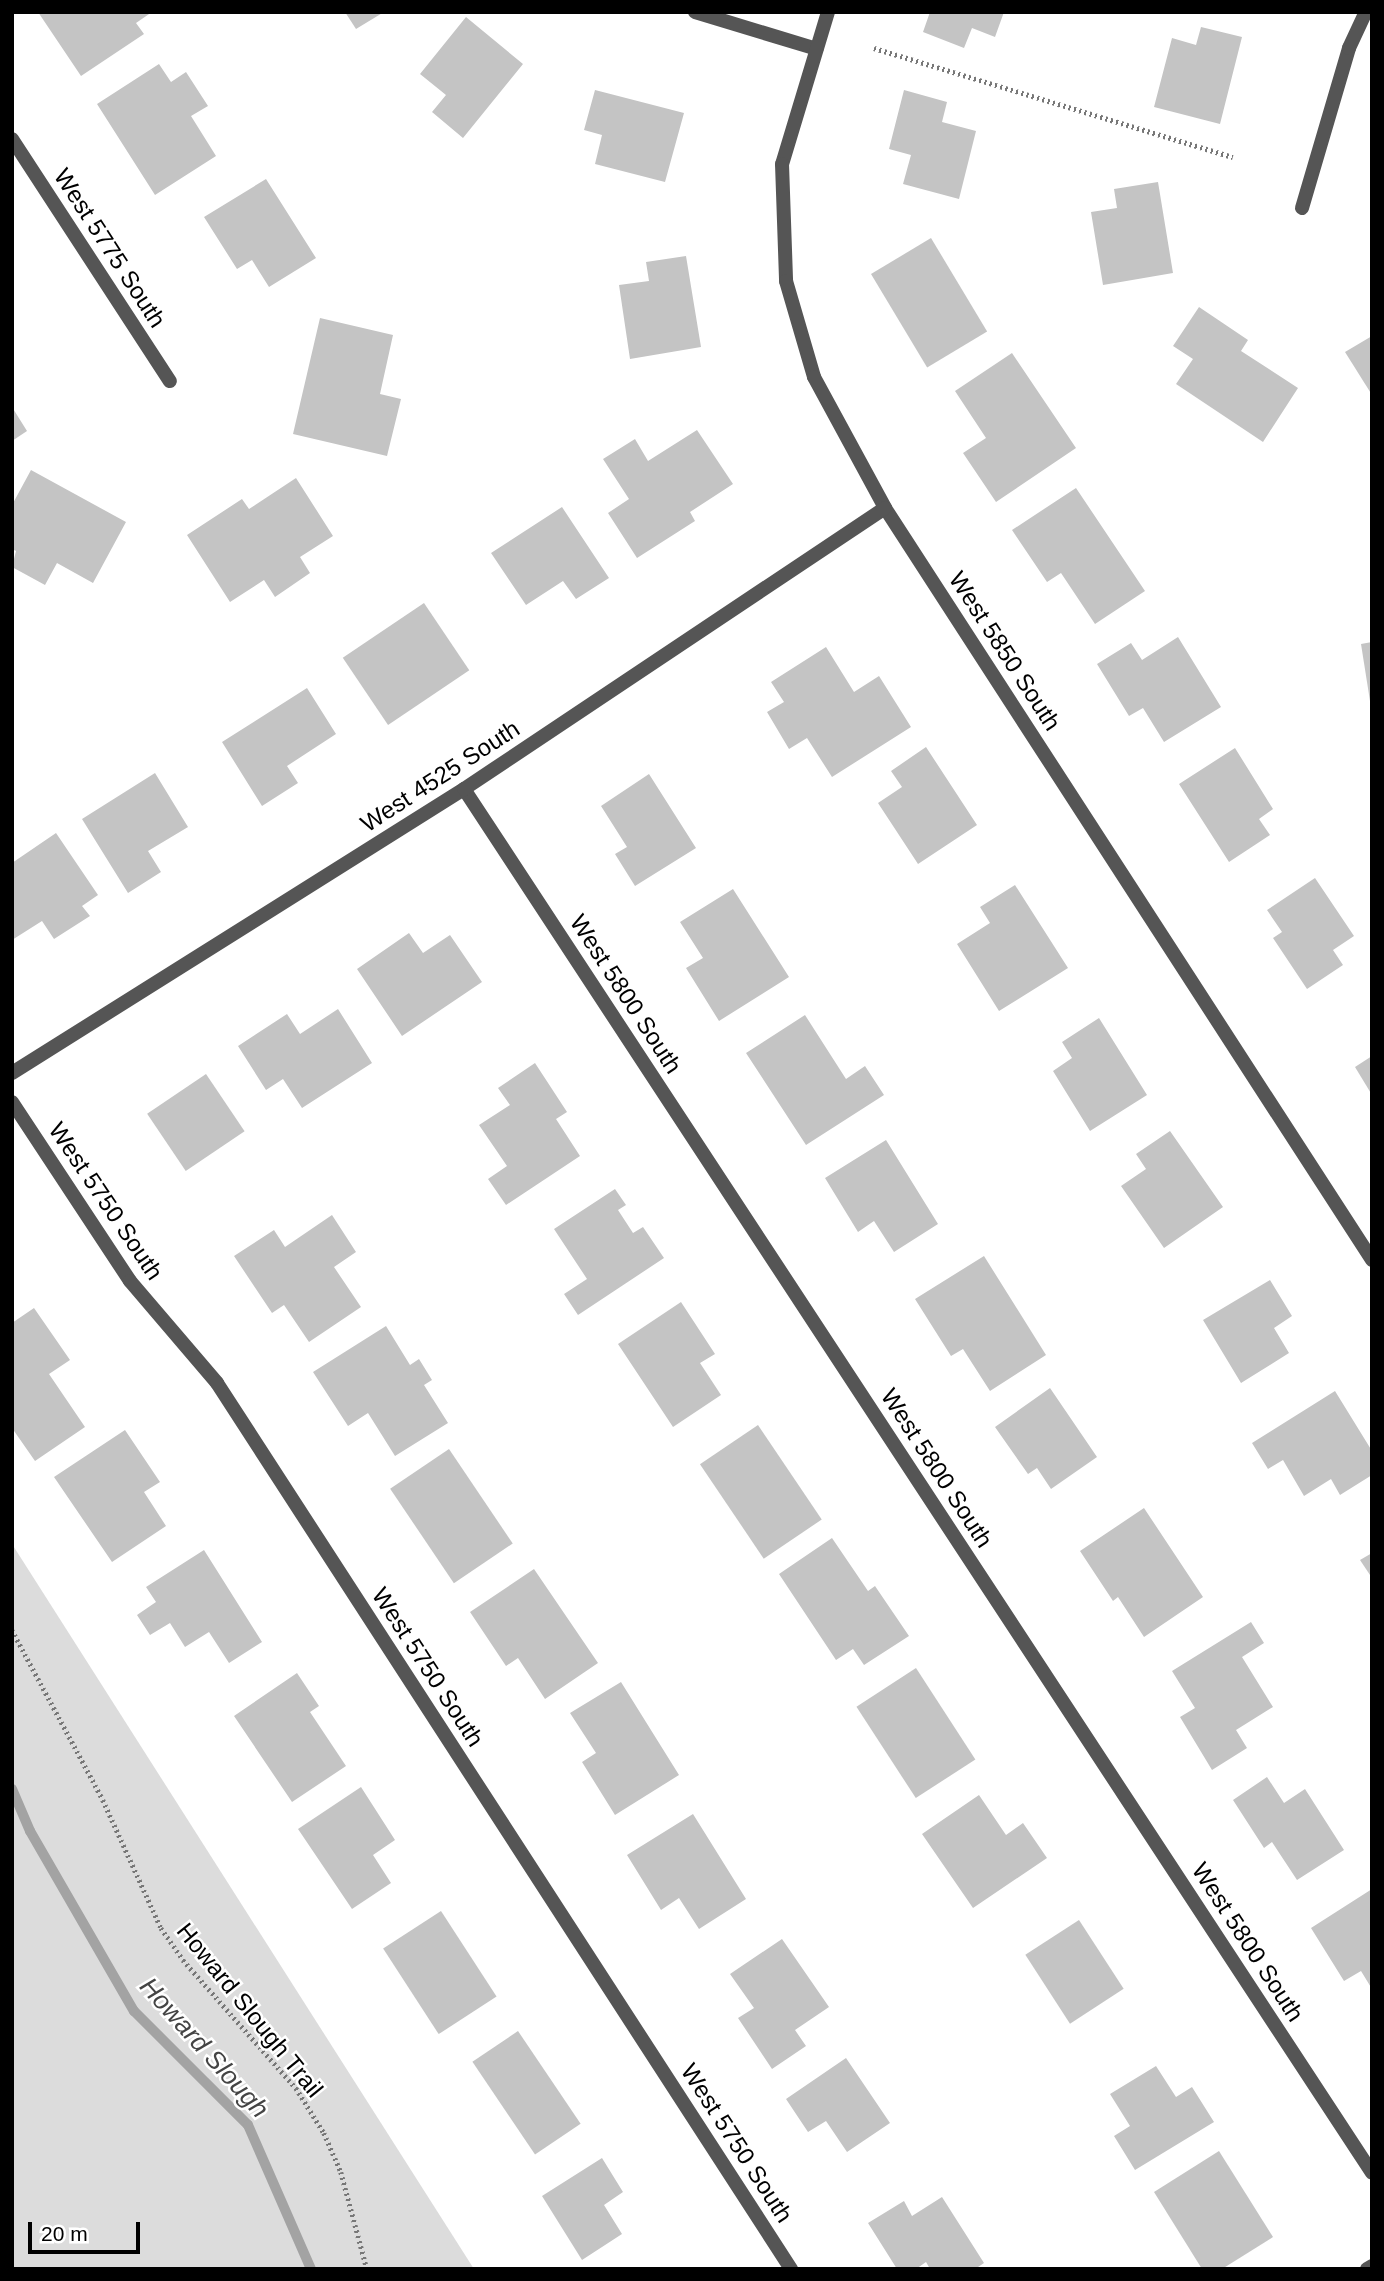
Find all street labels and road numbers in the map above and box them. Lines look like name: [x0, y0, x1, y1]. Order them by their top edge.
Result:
street label: West 5775 South: [48, 163, 172, 333]
street label: West 5850 South: [943, 566, 1067, 736]
street label: West 4525 South: [355, 714, 525, 838]
street label: West 5800 South: [564, 909, 688, 1079]
street label: West 5750 South: [43, 1117, 169, 1285]
street label: West 5800 South: [875, 1383, 999, 1553]
street label: West 5750 South: [366, 1582, 490, 1752]
street label: West 5800 South: [1186, 1857, 1310, 2027]
street label: Howard Slough Trail: [171, 1917, 329, 2103]
street label: West 5750 South: [675, 2058, 799, 2228]

